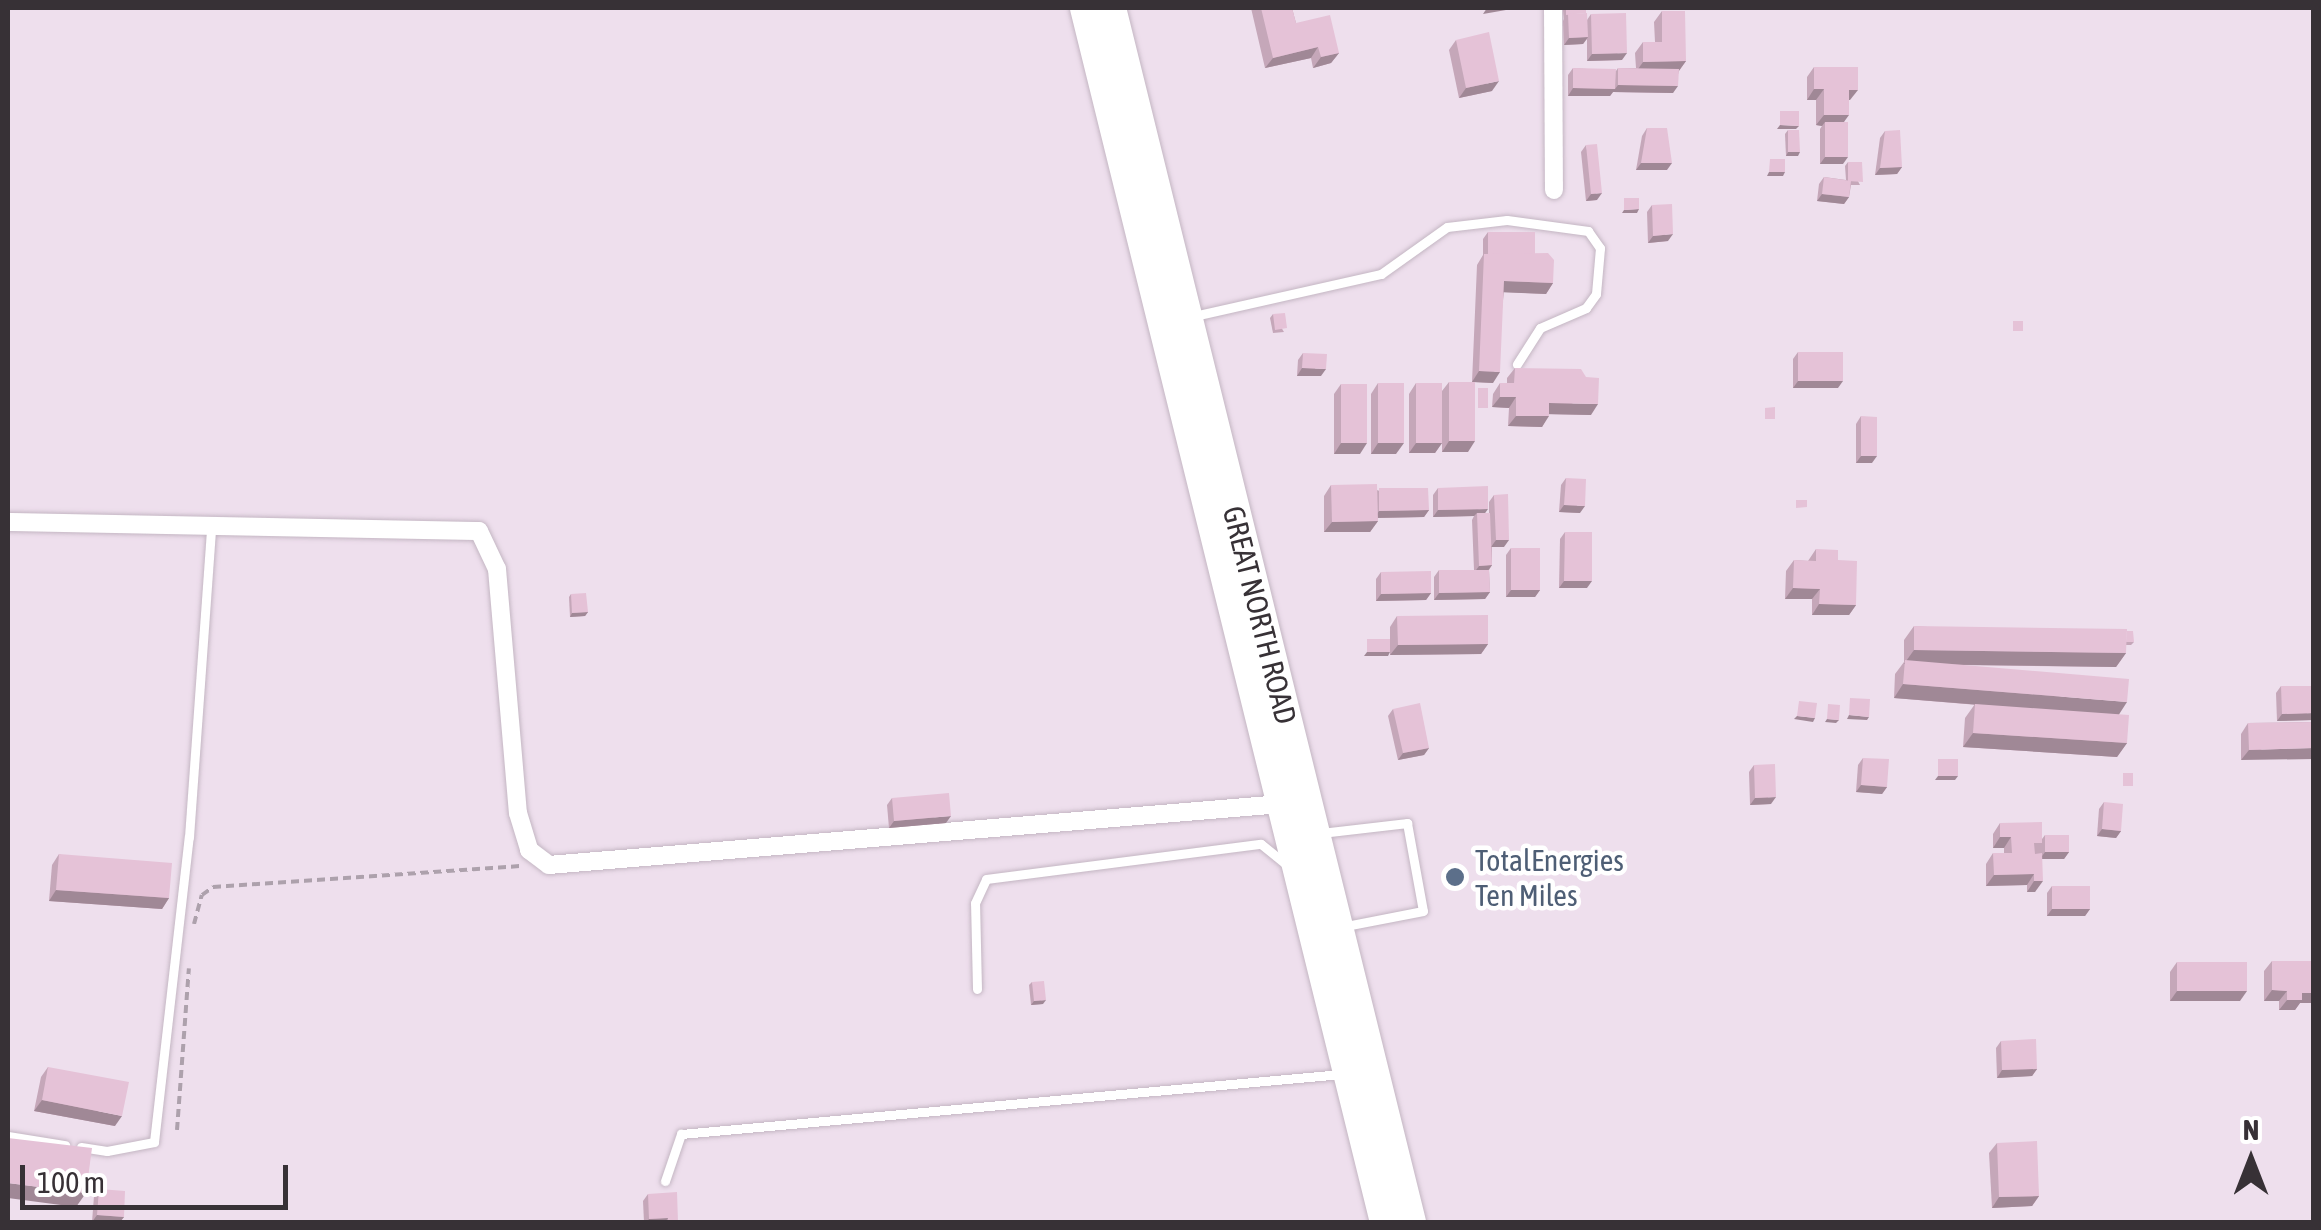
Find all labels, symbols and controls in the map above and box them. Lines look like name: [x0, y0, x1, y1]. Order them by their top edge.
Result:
street label: GREAT NORTH ROAD: [1216, 502, 1304, 728]
place label: TotalEnergies Ten Miles: [1475, 842, 1624, 912]
marker: TotalEnergies Ten Miles: [1444, 866, 1466, 888]
north arrow: [2201, 1110, 2301, 1210]
text: N: [2243, 1114, 2259, 1146]
scale bar: [25, 1145, 292, 1207]
text: 100 m: [37, 1165, 105, 1199]

